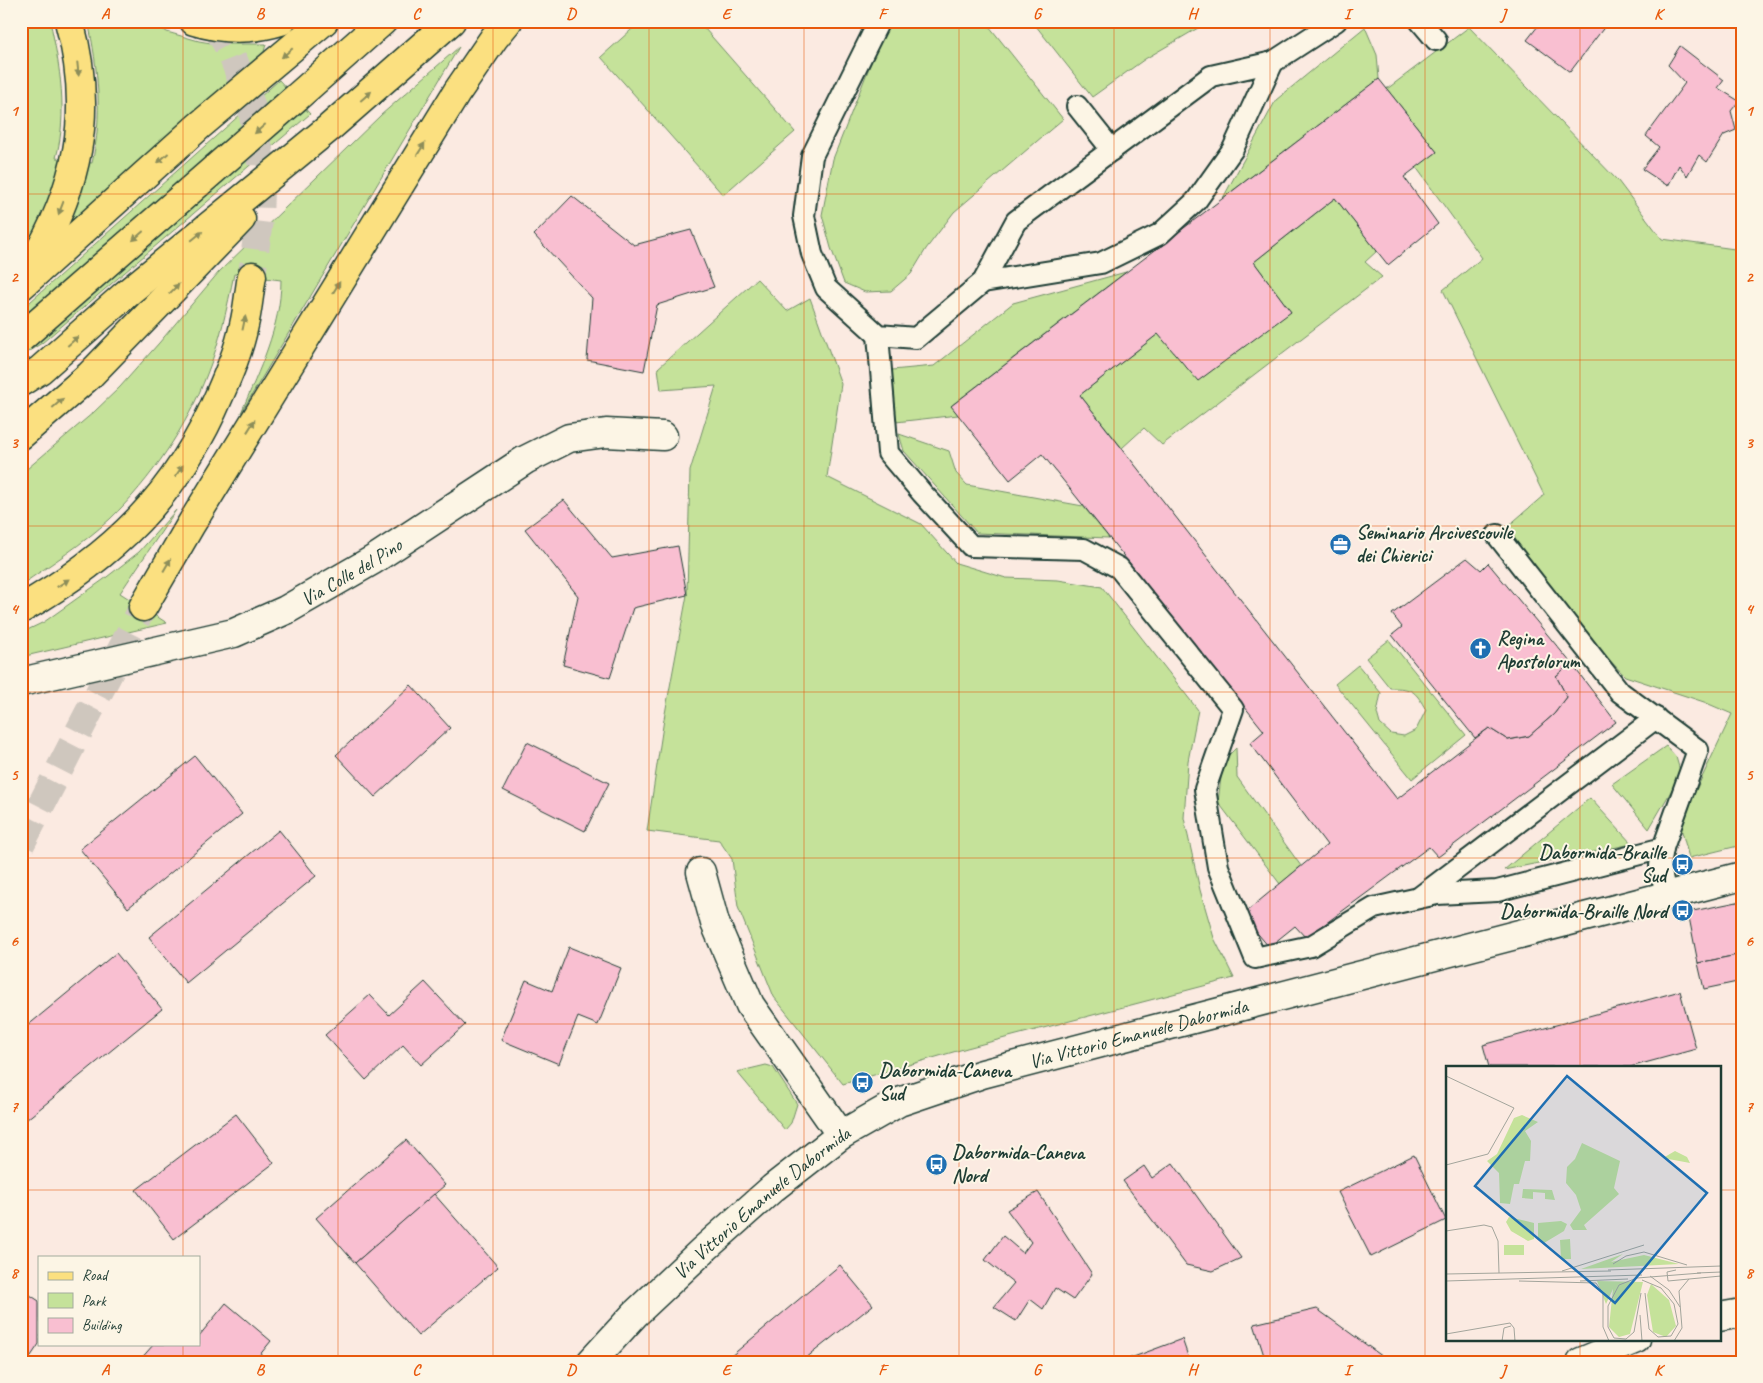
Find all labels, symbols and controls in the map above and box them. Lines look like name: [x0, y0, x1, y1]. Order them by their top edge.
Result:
text: A: [101, 4, 111, 24]
text: B: [256, 4, 266, 24]
text: C: [412, 4, 422, 24]
text: D: [566, 4, 577, 24]
text: E: [722, 4, 733, 24]
text: F: [878, 4, 889, 24]
text: G: [1033, 4, 1043, 24]
text: H: [1187, 4, 1199, 24]
text: I: [1344, 4, 1354, 24]
text: J: [1499, 4, 1508, 24]
text: K: [1654, 4, 1666, 24]
one-way arrow: [280, 47, 293, 58]
one-way arrow: [74, 61, 82, 77]
one-way arrow: [359, 90, 371, 102]
text: 1: [10, 101, 19, 121]
text: 1: [1745, 101, 1754, 121]
one-way arrow: [254, 123, 266, 134]
one-way arrow: [417, 143, 426, 156]
one-way arrow: [158, 152, 170, 164]
one-way arrow: [57, 201, 65, 216]
one-way arrow: [132, 230, 144, 242]
one-way arrow: [191, 231, 203, 242]
text: 2: [10, 267, 19, 287]
text: 2: [1745, 267, 1754, 287]
one-way arrow: [332, 281, 341, 294]
one-way arrow: [168, 283, 180, 295]
one-way arrow: [240, 316, 248, 331]
one-way arrow: [66, 335, 78, 347]
one-way arrow: [52, 397, 64, 409]
one-way arrow: [247, 420, 256, 433]
text: 3: [10, 433, 19, 453]
text: 3: [1745, 433, 1754, 453]
one-way arrow: [174, 464, 184, 478]
place label: Seminario Arcivescovile dei Chierici: [1356, 520, 1514, 568]
street label: Via Colle del Pino: [296, 532, 407, 611]
office icon: Seminario Arcivescovile dei Chierici: [1328, 532, 1352, 556]
one-way arrow: [163, 559, 172, 572]
one-way arrow: [56, 578, 69, 588]
text: 4: [10, 599, 19, 619]
text: 4: [1745, 599, 1754, 619]
place label: Regina Apostolorum: [1497, 626, 1581, 674]
church icon: Regina Apostolorum: [1469, 637, 1493, 661]
text: 5: [11, 765, 20, 785]
text: 5: [1746, 765, 1755, 785]
place label: Dabormida-Braille Sud: [1539, 840, 1670, 888]
bus stop icon: Dabormida-Braille Sud: [1670, 852, 1694, 876]
place label: Dabormida-Braille Nord: [1500, 899, 1671, 924]
bus stop icon: Dabormida-Braille Nord: [1671, 899, 1695, 923]
text: 6: [10, 931, 19, 951]
text: 6: [1745, 931, 1754, 951]
street label: Via Vittorio Emanuele Dabormida: [1026, 992, 1252, 1074]
place label: Dabormida-Caneva Sud: [879, 1058, 1013, 1106]
inset map: [1446, 1066, 1720, 1340]
bus stop icon: Dabormida-Caneva Sud: [851, 1070, 875, 1094]
text: 7: [10, 1097, 19, 1117]
text: 7: [1745, 1097, 1754, 1117]
street label: Via Vittorio Emanuele Dabormida: [668, 1119, 856, 1284]
place label: Dabormida-Caneva Nord: [952, 1140, 1086, 1188]
bus stop icon: Dabormida-Caneva Nord: [924, 1152, 948, 1176]
legend: [38, 1256, 200, 1346]
text: 8: [10, 1263, 19, 1283]
text: 8: [1745, 1263, 1754, 1283]
text: Road: [82, 1266, 109, 1285]
text: Park: [82, 1292, 107, 1311]
text: Building: [82, 1316, 122, 1335]
text: A: [101, 1360, 111, 1380]
text: B: [256, 1360, 266, 1380]
text: C: [412, 1360, 422, 1380]
text: D: [566, 1360, 577, 1380]
text: E: [722, 1360, 733, 1380]
text: F: [878, 1360, 889, 1380]
text: G: [1033, 1360, 1043, 1380]
text: H: [1187, 1360, 1199, 1380]
text: I: [1344, 1360, 1354, 1380]
text: J: [1499, 1360, 1508, 1380]
text: K: [1654, 1360, 1666, 1380]

